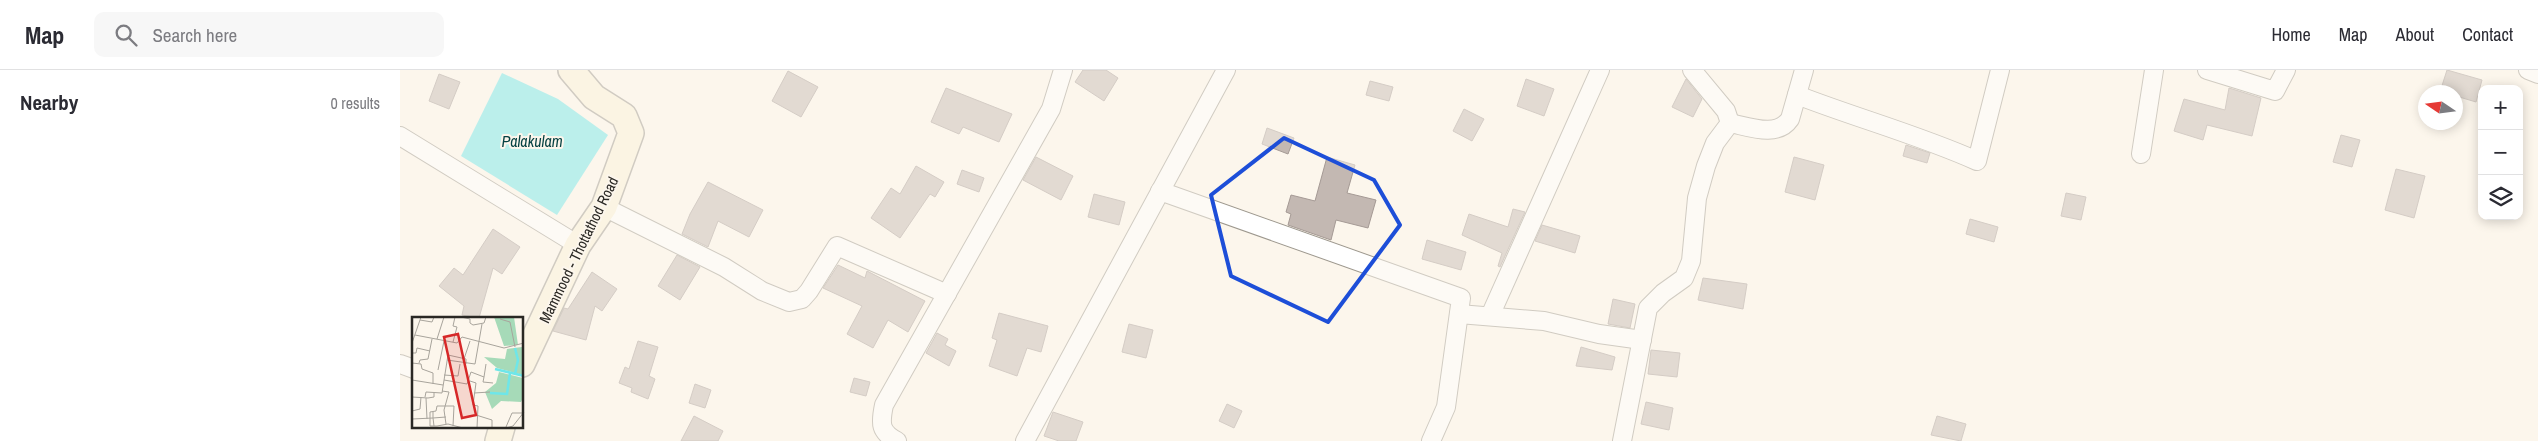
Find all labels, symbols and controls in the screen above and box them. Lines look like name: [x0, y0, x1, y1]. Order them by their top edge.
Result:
search box: [94, 12, 444, 57]
text: Map: [25, 19, 64, 51]
icon: search: [112, 21, 140, 49]
text: Search here: [152, 22, 237, 48]
text: Home: [2271, 22, 2311, 47]
text: Map: [2339, 22, 2368, 47]
text: About: [2396, 22, 2434, 47]
text: Contact: [2462, 22, 2513, 47]
north arrow: [2418, 85, 2463, 130]
map controls: [2478, 85, 2523, 220]
button: +: [2478, 85, 2523, 130]
text: Nearby: [20, 88, 78, 117]
text: 0 results: [330, 92, 380, 114]
water label: Palakulam: [501, 130, 563, 152]
button: −: [2478, 130, 2523, 175]
street label: Mammood - Thottathod Road: [534, 173, 623, 326]
button: layers: [2478, 175, 2523, 220]
inset map: [412, 317, 524, 428]

